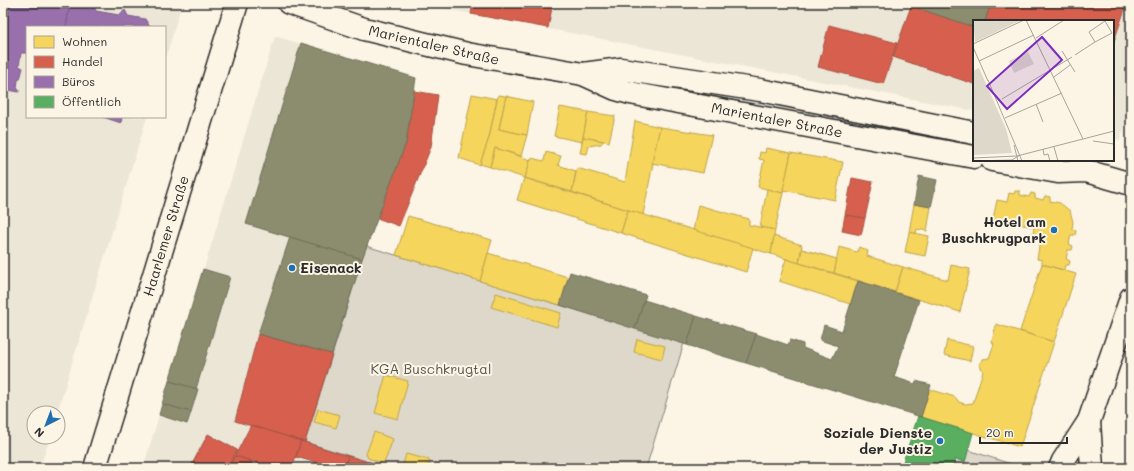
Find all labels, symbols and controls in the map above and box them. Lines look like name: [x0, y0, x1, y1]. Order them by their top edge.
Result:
street label: Marientaler Straße: [367, 20, 501, 69]
inset map: [973, 20, 1114, 161]
legend: [26, 26, 166, 118]
text: Wohnen: [62, 33, 107, 49]
text: Handel: [62, 53, 103, 69]
text: Büros: [62, 73, 95, 89]
text: Öffentlich: [62, 93, 121, 109]
street label: Marientaler Straße: [710, 97, 844, 142]
street label: Haarlemer Straße: [138, 173, 193, 299]
place label: Hotel am Buschkrugpark: [942, 212, 1046, 247]
marker: Hotel am Buschkrugpark: [1049, 225, 1059, 235]
place label: Eisenack: [300, 258, 362, 277]
marker: Eisenack: [287, 263, 297, 273]
park label: KGA Buschkrugtal: [371, 359, 491, 378]
north arrow: [26, 405, 66, 445]
scale bar: [980, 419, 1067, 445]
place label: Soziale Dienste der Justiz: [824, 423, 932, 458]
text: N: [31, 424, 47, 441]
text: 20 m: [986, 424, 1014, 440]
marker: Soziale Dienste der Justiz: [935, 436, 945, 446]

